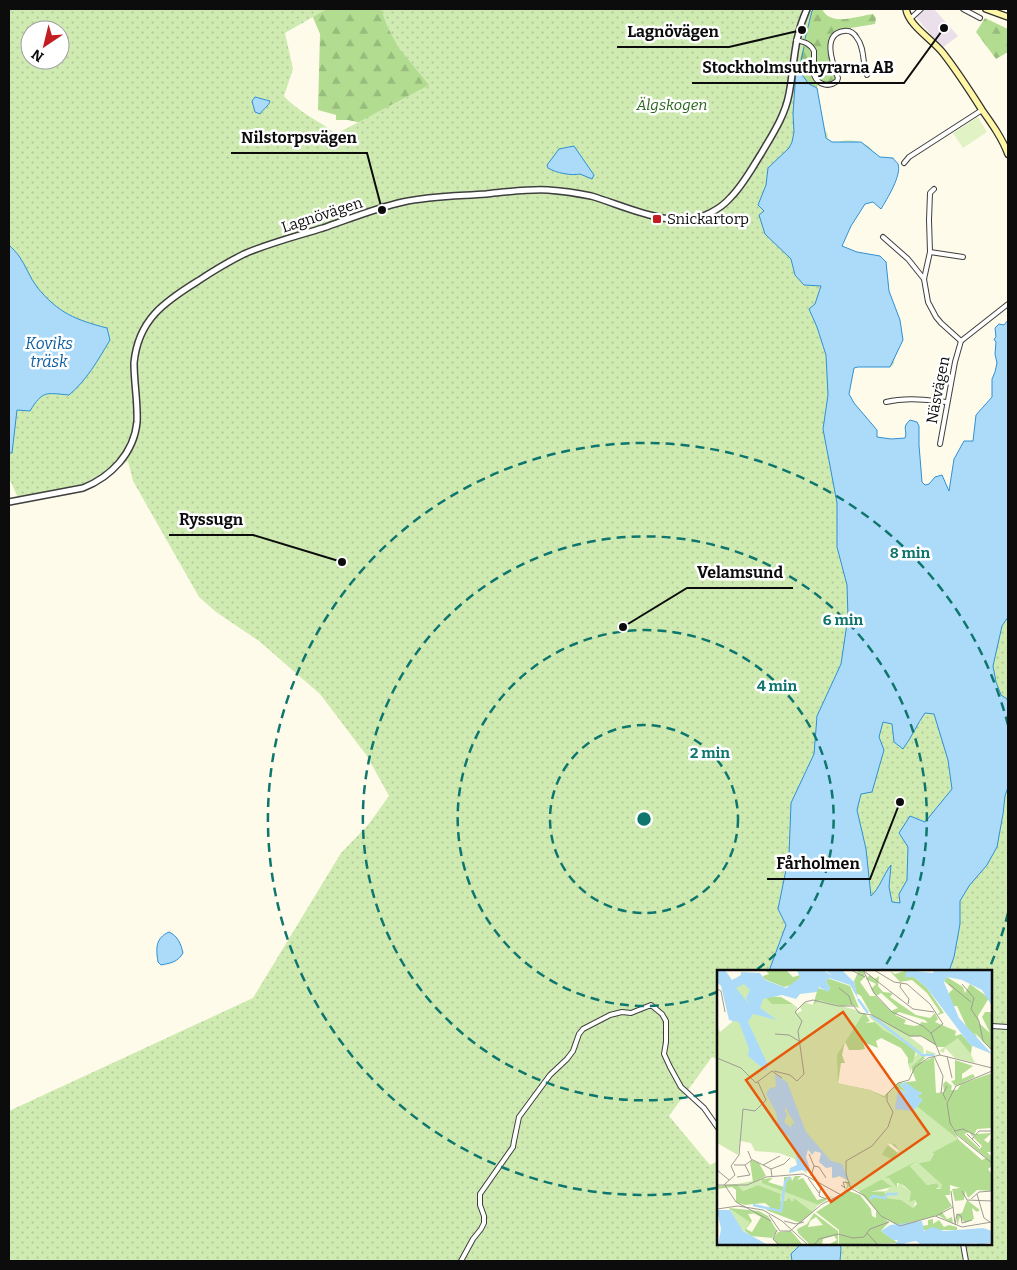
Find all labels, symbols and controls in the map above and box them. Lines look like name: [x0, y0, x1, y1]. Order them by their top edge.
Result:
callout: Lagnövägen: [617, 16, 729, 47]
north arrow: [20, 20, 70, 70]
text: Lagnövägen: [627, 22, 719, 41]
text: N: [28, 45, 47, 65]
callout: Stockholmsuthyrarna AB: [692, 52, 904, 83]
text: Stockholmsuthyrarna AB: [702, 58, 894, 77]
park label: Älgskogen: [636, 96, 707, 114]
callout: Nilstorpsvägen: [231, 122, 367, 153]
text: Nilstorpsvägen: [241, 128, 358, 147]
street label: Lagnövägen: [279, 193, 365, 237]
place label: Snickartorp: [667, 210, 749, 228]
marker: Snickartorp: [651, 213, 663, 225]
water label: Koviks träsk: [25, 334, 73, 371]
street label: Näsvägen: [923, 354, 953, 425]
callout: Ryssugn: [169, 504, 253, 535]
text: Ryssugn: [179, 510, 244, 529]
text: 8 min: [890, 544, 931, 562]
callout: Velamsund: [687, 557, 793, 588]
text: Velamsund: [697, 563, 783, 582]
text: 6 min: [823, 611, 863, 629]
text: 4 min: [757, 677, 798, 695]
text: 2 min: [690, 744, 730, 762]
centre of rings: [635, 810, 653, 828]
callout: Fårholmen: [767, 848, 870, 879]
text: Fårholmen: [776, 854, 860, 873]
inset map: [717, 970, 992, 1245]

